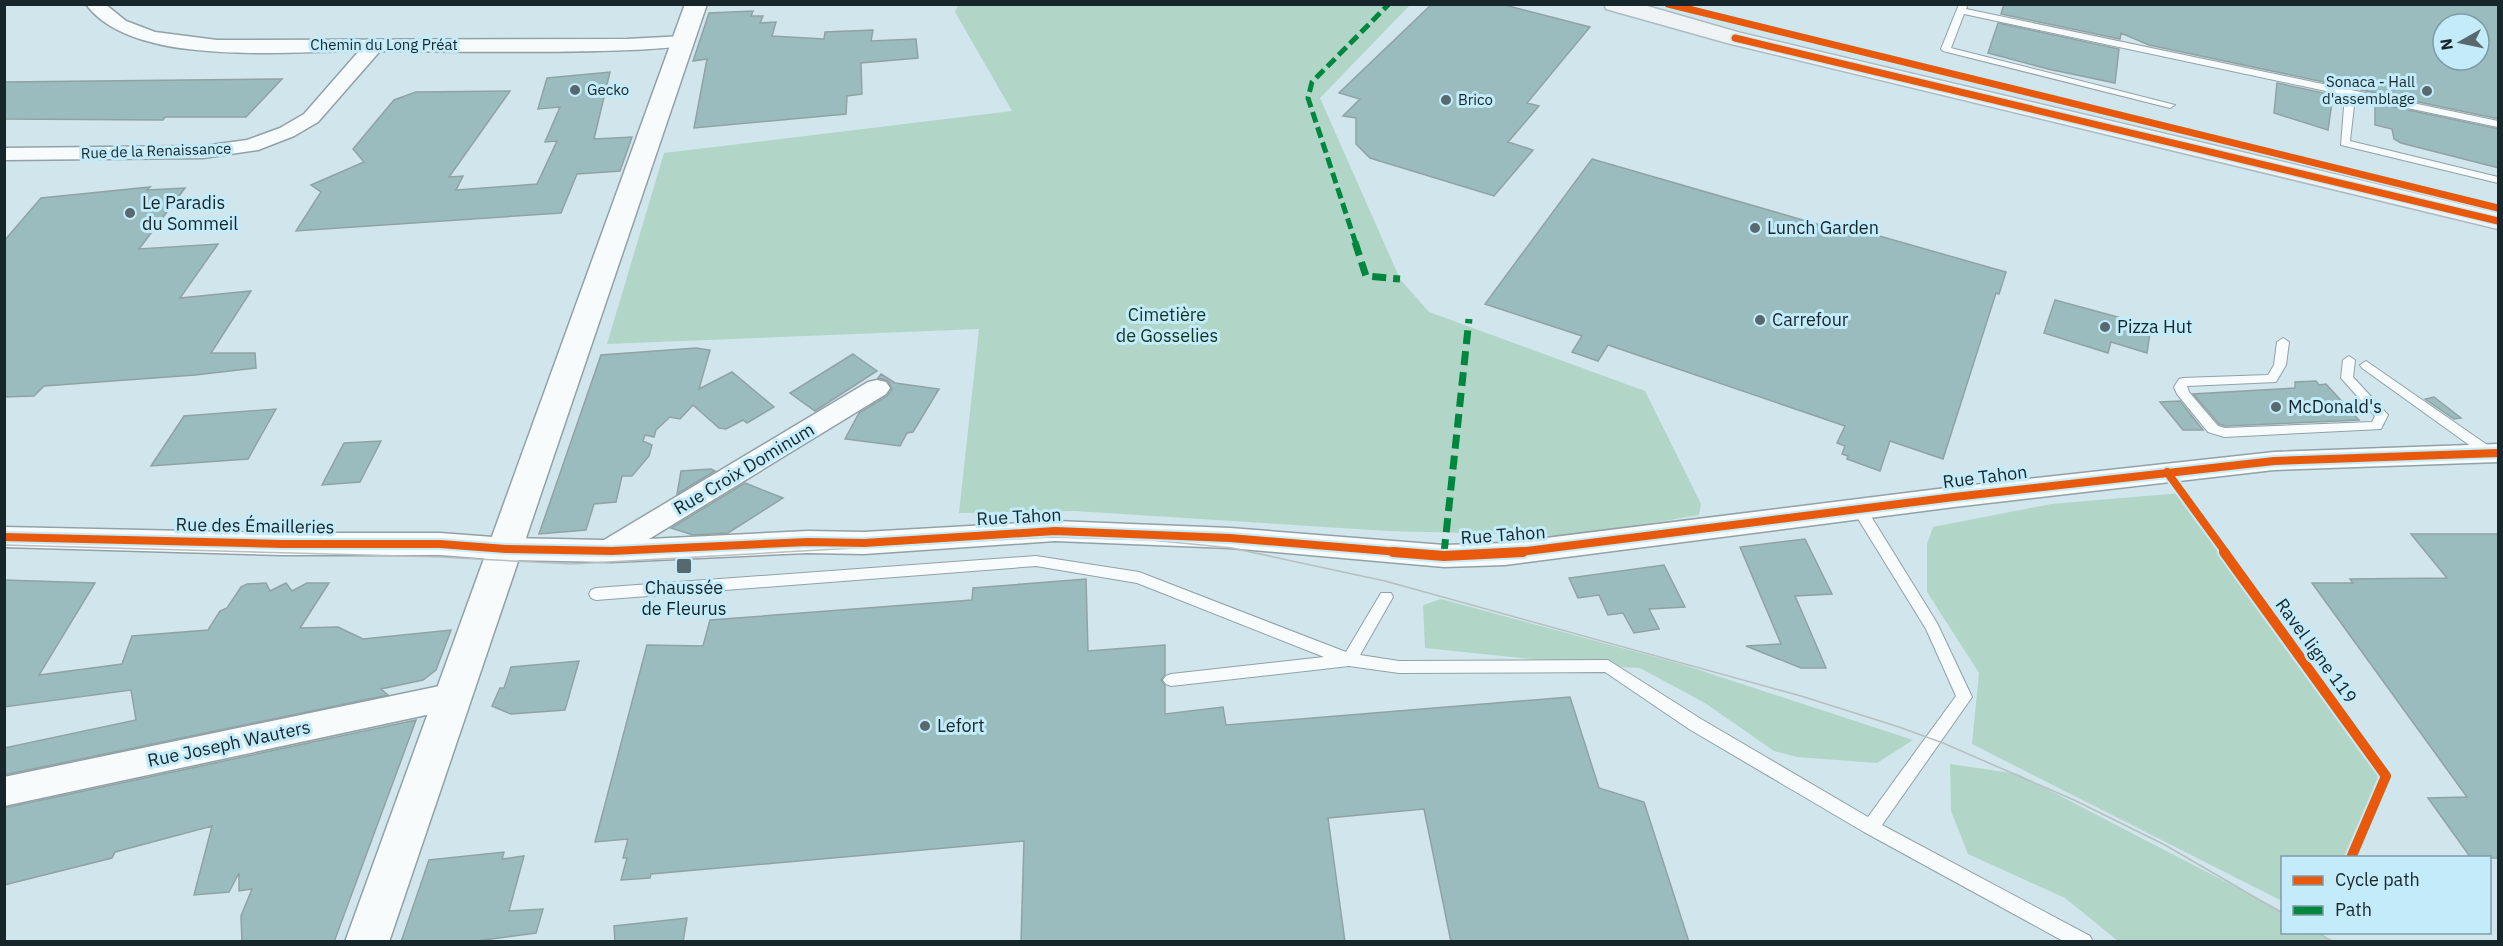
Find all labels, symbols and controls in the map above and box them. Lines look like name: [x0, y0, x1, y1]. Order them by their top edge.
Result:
north arrow: [2431, 12, 2491, 72]
street label: Chemin du Long Préat: [310, 35, 458, 54]
text: N: [2435, 37, 2457, 52]
place label: Sonaca - Hall d'assemblage: [2322, 72, 2415, 108]
place label: Gecko: [587, 80, 629, 99]
marker: Gecko: [568, 83, 582, 97]
marker: Sonaca - Hall d'assemblage: [2420, 84, 2434, 98]
place label: Brico: [1458, 90, 1493, 109]
marker: Brico: [1439, 93, 1453, 107]
street label: Rue de la Renaissance: [80, 138, 232, 163]
place label: Le Paradis du Sommeil: [142, 191, 238, 235]
marker: Le Paradis du Sommeil: [123, 206, 137, 220]
place label: Lunch Garden: [1767, 216, 1879, 239]
marker: Lunch Garden: [1748, 221, 1762, 235]
park label: Cimetière de Gosselies: [1116, 303, 1218, 347]
place label: Carrefour: [1772, 308, 1849, 331]
marker: Carrefour: [1753, 313, 1767, 327]
place label: Pizza Hut: [2117, 315, 2192, 338]
marker: Pizza Hut: [2098, 320, 2112, 334]
place label: McDonald's: [2288, 395, 2382, 418]
marker: McDonald's: [2269, 400, 2283, 414]
street label: Rue Croix Dominum: [669, 417, 818, 520]
street label: Rue Tahon: [1941, 460, 2029, 493]
street label: Rue Tahon: [976, 503, 1062, 530]
street label: Rue des Émailleries: [175, 513, 335, 538]
street label: Rue Tahon: [1460, 520, 1546, 549]
marker: Chaussée de Fleurus: [675, 557, 693, 575]
place label: Chaussée de Fleurus: [641, 576, 727, 620]
street label: Ravel ligne 119: [2271, 594, 2362, 708]
place label: Lefort: [937, 714, 985, 737]
street label: Rue Joseph Wauters: [145, 715, 312, 772]
marker: Lefort: [918, 719, 932, 733]
legend: [2281, 856, 2491, 934]
text: Cycle path: [2335, 868, 2420, 891]
text: Path: [2335, 898, 2372, 921]

